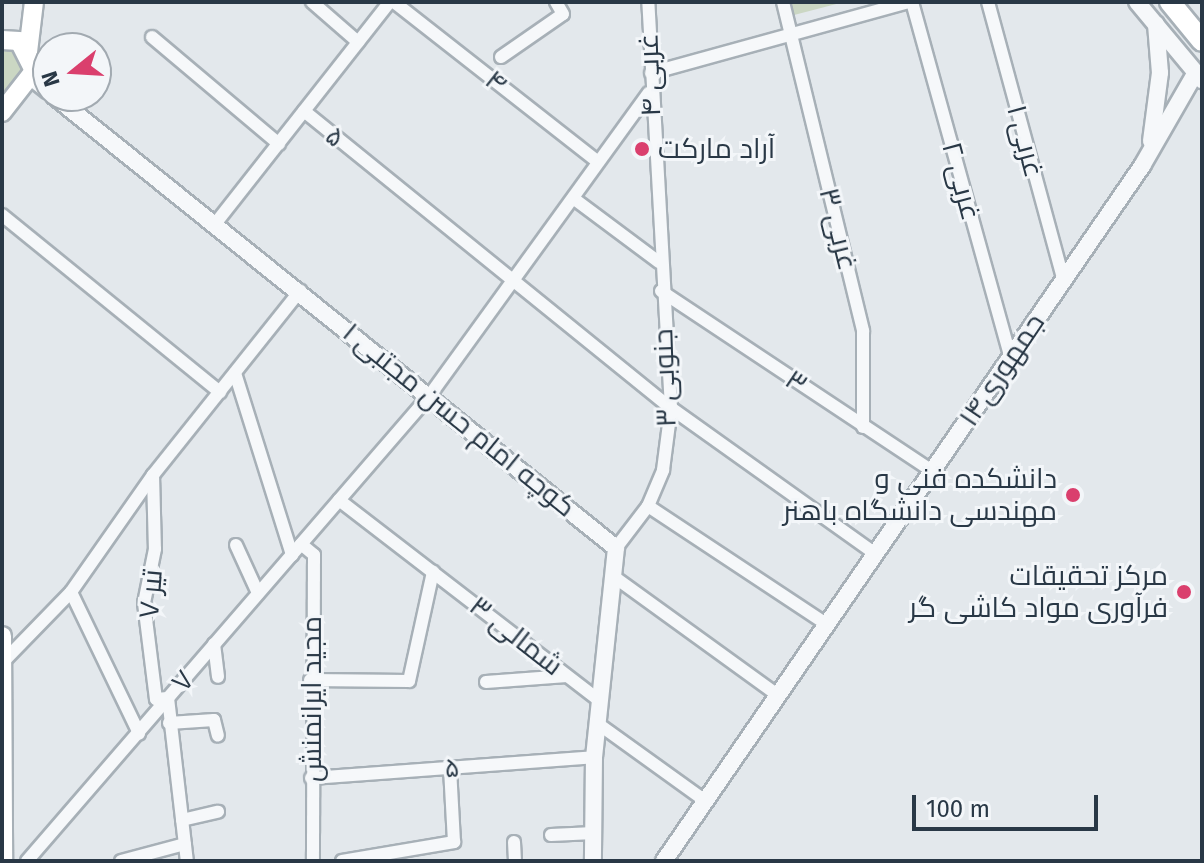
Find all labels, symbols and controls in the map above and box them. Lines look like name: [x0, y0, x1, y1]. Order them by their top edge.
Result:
north arrow: [32, 32, 112, 112]
street label: ۴ غربی: [632, 33, 668, 117]
street label: ۴: [478, 63, 514, 101]
text: N: [36, 68, 66, 90]
street label: ۱ غربی: [999, 101, 1051, 181]
street label: ۵: [318, 119, 352, 155]
place label: آراد مارکت: [658, 132, 775, 166]
street label: ۲ غربی: [934, 138, 988, 224]
marker: آراد مارکت: [633, 140, 651, 158]
street label: ۳ غربی: [812, 184, 864, 274]
street label: جمهوری۱۴: [952, 307, 1052, 433]
street label: کوچه امام حسن مجتبی ۱: [336, 316, 582, 524]
street label: ۳ جنوبی: [646, 328, 684, 428]
street label: ۳: [779, 363, 813, 401]
place label: دانشکده فنی و مهندسی دانشگاه باهنر: [783, 462, 1057, 528]
marker: دانشکده فنی و مهندسی دانشگاه باهنر: [1064, 486, 1082, 504]
place label: مرکز تحقیقات فرآوری مواد کاشی گر: [909, 559, 1168, 625]
street label: ۷ تیر: [132, 568, 170, 620]
marker: مرکز تحقیقات فرآوری مواد کاشی گر: [1175, 583, 1193, 601]
street label: ۳ شمالی: [463, 589, 569, 683]
street label: مجید ایرانمنش: [295, 616, 329, 782]
street label: ۷: [165, 664, 201, 698]
street label: ۵: [443, 751, 461, 785]
scale bar: [916, 779, 1102, 829]
text: 100 m: [926, 795, 990, 823]

